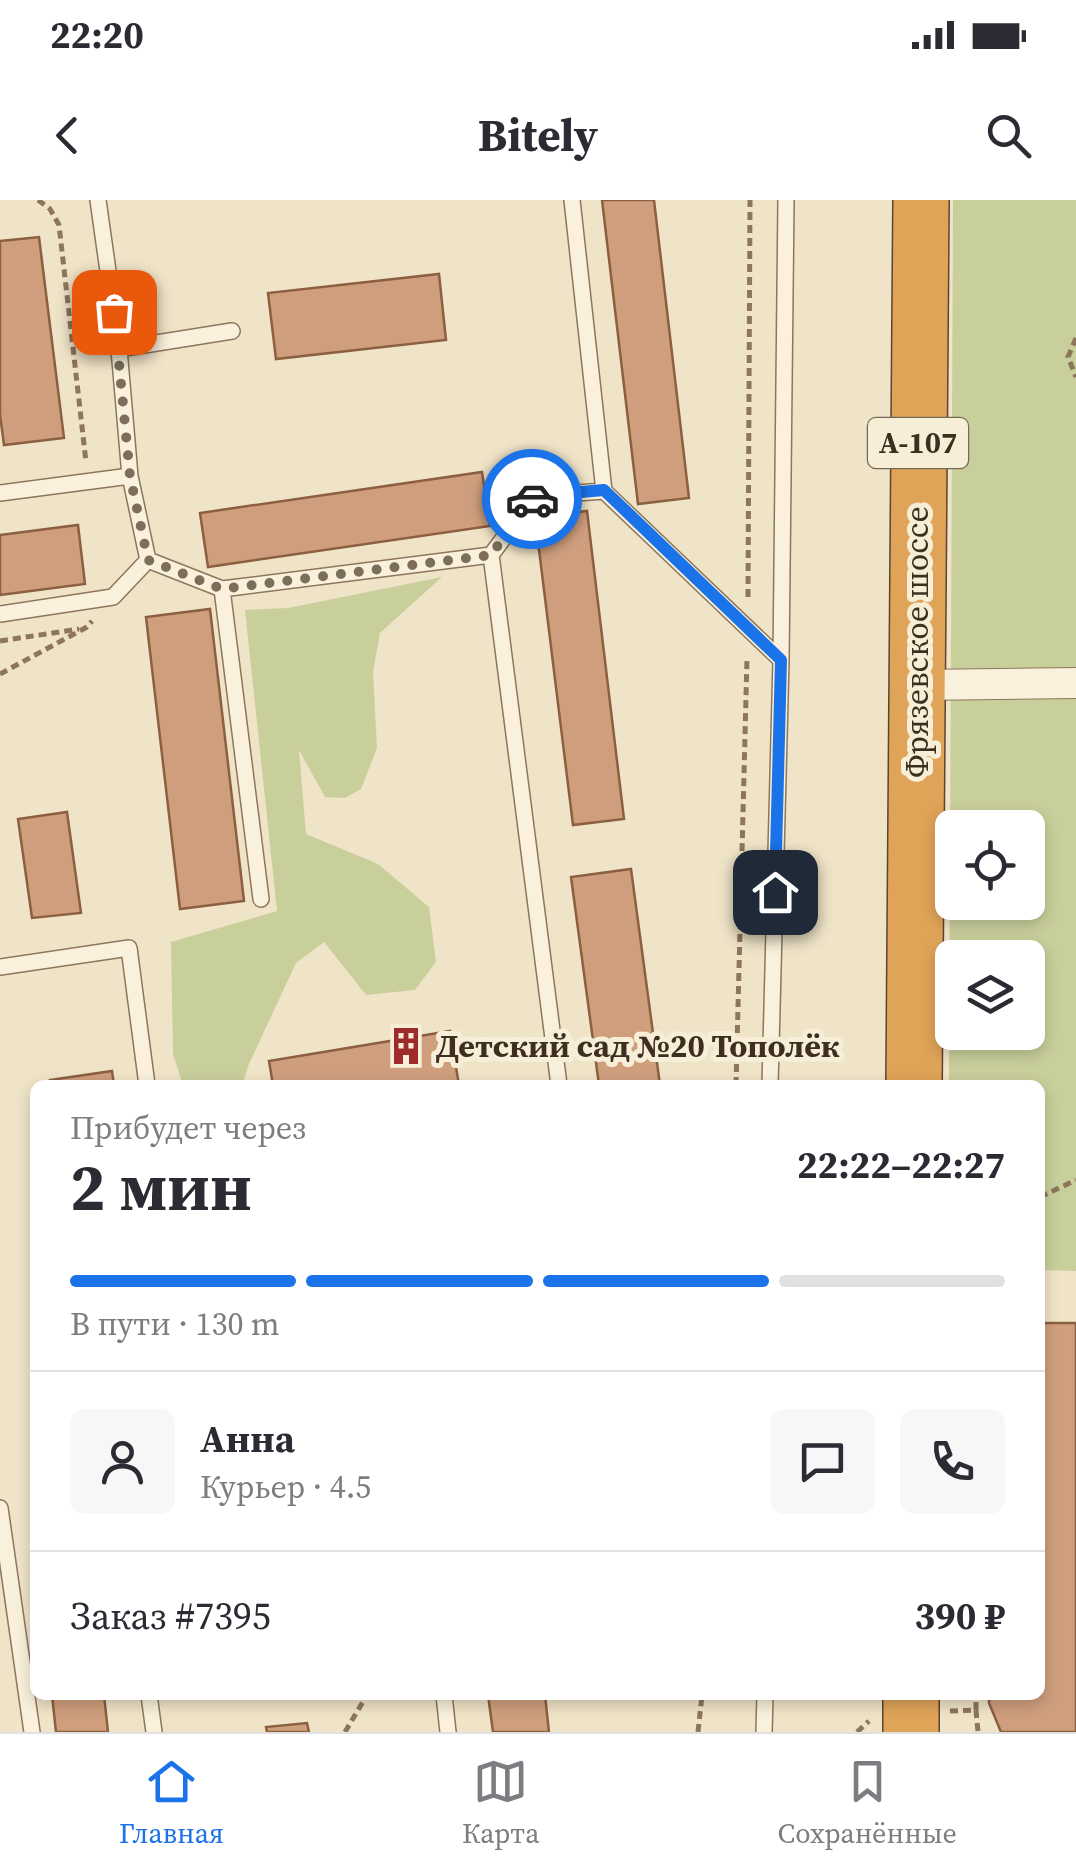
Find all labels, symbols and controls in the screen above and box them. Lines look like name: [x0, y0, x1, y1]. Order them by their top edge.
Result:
text: 22:20: [50, 9, 144, 61]
text: Bitely: [478, 104, 598, 166]
icon: back: [40, 108, 95, 163]
icon: search: [981, 108, 1036, 163]
pin: [72, 270, 157, 355]
icon: bag: [87, 285, 142, 340]
road number: А-107: [868, 418, 968, 468]
courier: [482, 449, 582, 549]
icon: car: [505, 472, 560, 527]
street label: Фрязевское шоссе: [895, 506, 939, 778]
map controls: [935, 810, 1045, 1050]
button: locate: [935, 810, 1045, 920]
pin: [733, 850, 818, 935]
icon: home: [748, 865, 803, 920]
button: layers: [935, 940, 1045, 1050]
place label: Детский сад №20 Тополёк: [436, 1024, 840, 1068]
building icon: Детский сад №20 Тополёк: [385, 1025, 427, 1067]
text: Прибудет через: [70, 1106, 306, 1150]
text: 22:22–22:27: [797, 1139, 1005, 1191]
text: 2 мин: [70, 1143, 252, 1232]
text: В пути · 130 m: [70, 1302, 280, 1346]
button: person: [70, 1409, 175, 1514]
button: chat: [770, 1409, 875, 1514]
button: phone: [900, 1409, 1005, 1514]
text: Анна: [200, 1413, 295, 1465]
text: Курьер · 4.5: [200, 1465, 371, 1509]
text: Заказ #7395: [70, 1590, 271, 1642]
text: 390 ₽: [914, 1590, 1005, 1642]
tab: Главная: [119, 1754, 224, 1852]
tab: Карта: [462, 1754, 539, 1852]
tab: Сохранённые: [778, 1754, 957, 1852]

